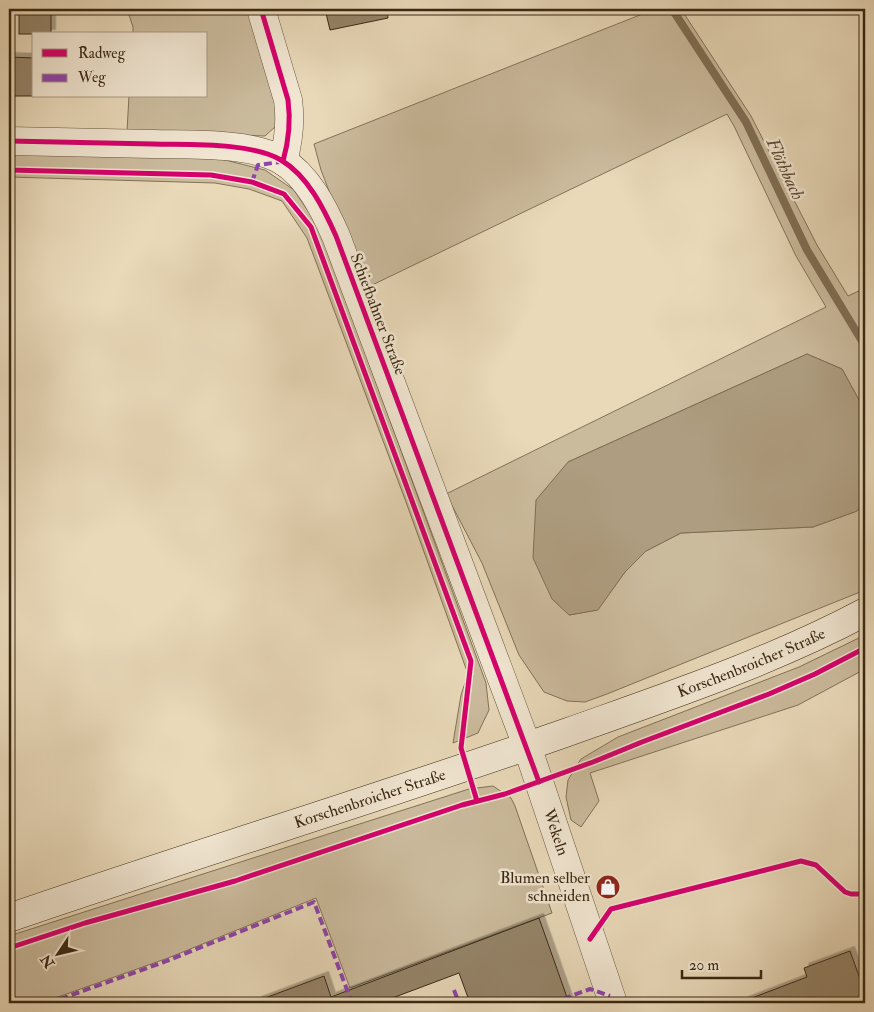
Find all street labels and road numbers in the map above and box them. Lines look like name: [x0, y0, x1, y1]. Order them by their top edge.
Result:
street label: Schiefbahner Straße: [346, 250, 411, 378]
street label: Korschenbroicher Straße: [675, 623, 829, 702]
street label: Korschenbroicher Straße: [292, 764, 448, 833]
street label: Wekeln: [538, 805, 573, 858]

